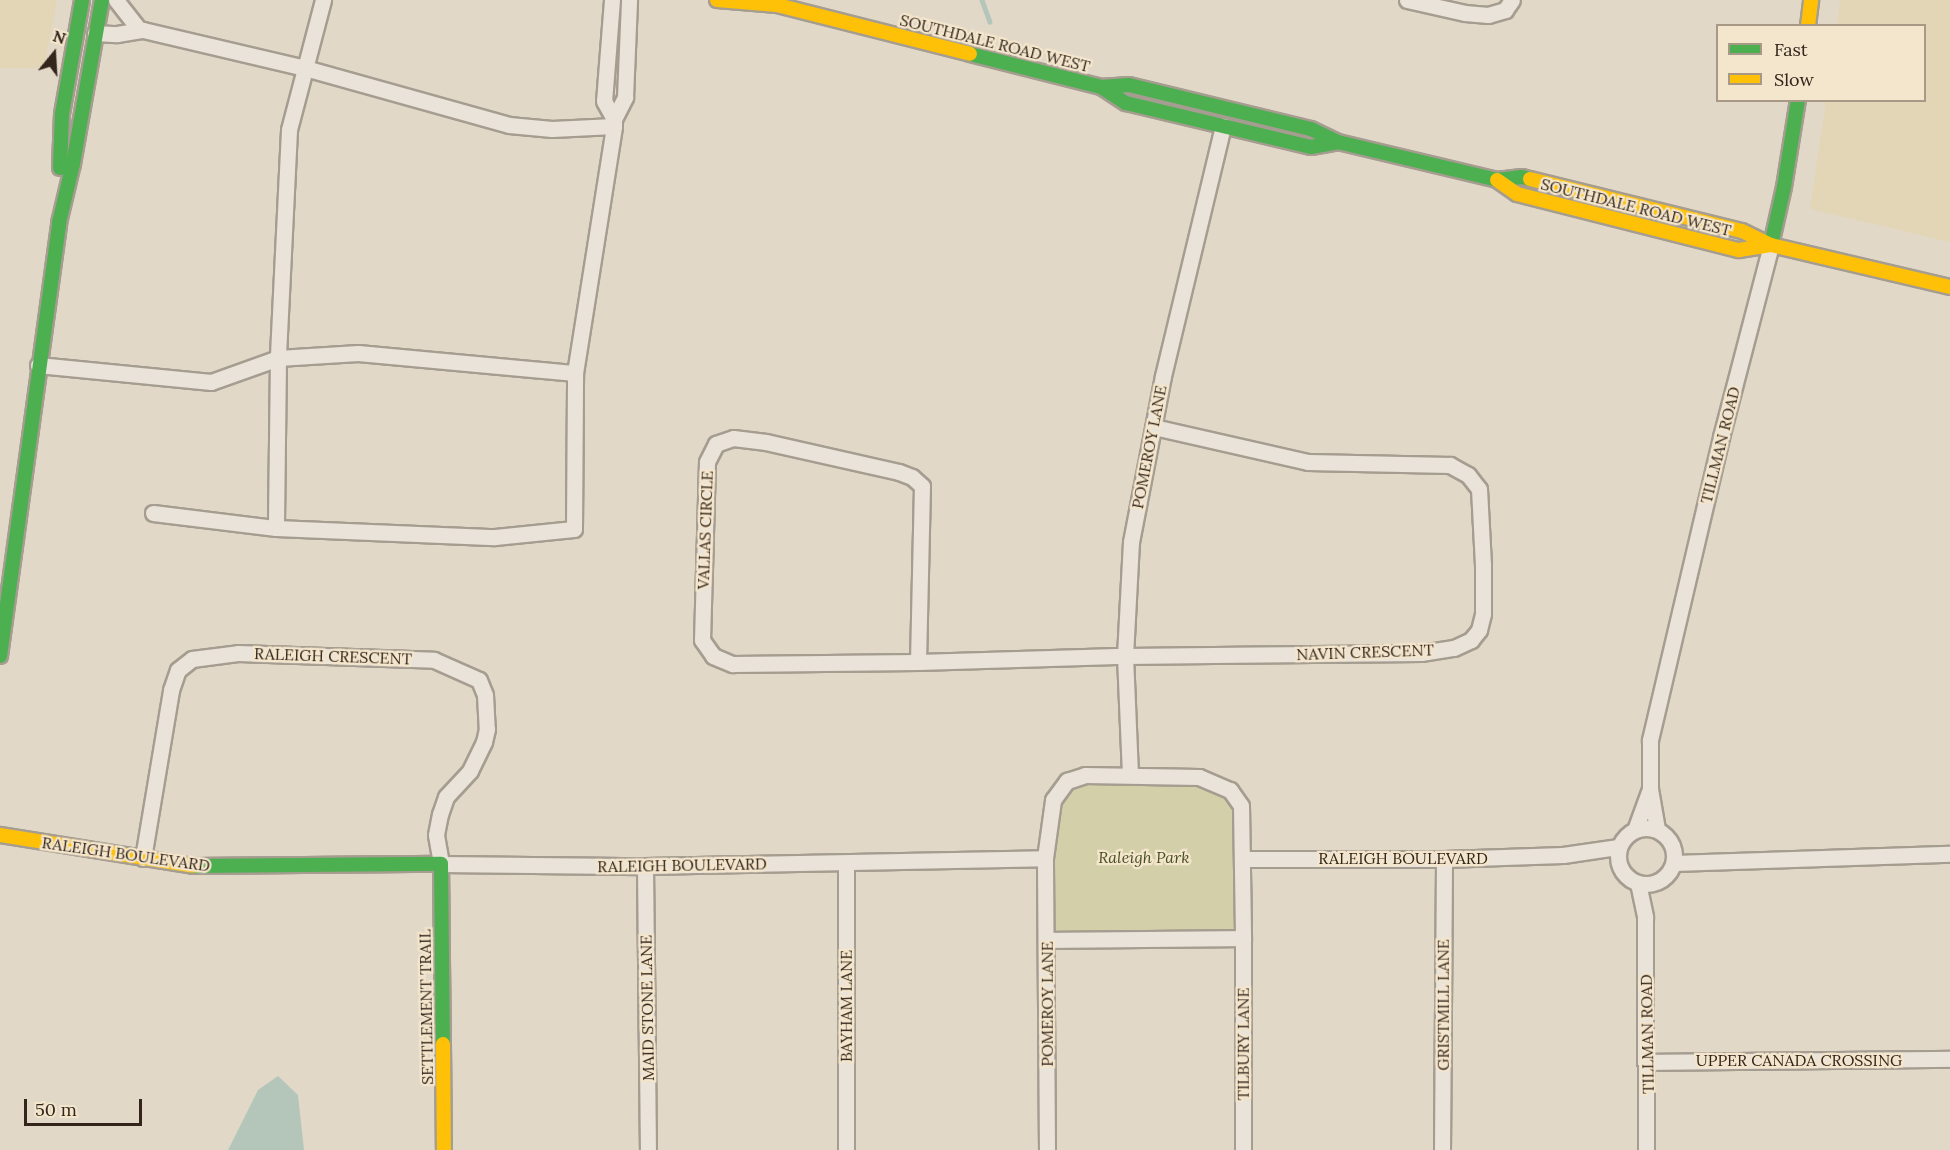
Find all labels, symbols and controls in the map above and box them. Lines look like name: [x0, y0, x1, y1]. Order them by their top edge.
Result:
street label: SOUTHDALE ROAD WEST: [898, 10, 1092, 76]
north arrow: [24, 24, 84, 84]
legend: [1716, 24, 1926, 102]
text: N: [51, 25, 69, 48]
text: Fast: [1774, 38, 1808, 61]
text: Slow: [1774, 68, 1814, 91]
street label: SOUTHDALE ROAD WEST: [1539, 174, 1733, 240]
street label: POMEROY LANE: [1128, 384, 1170, 510]
street label: TILLMAN ROAD: [1696, 385, 1744, 505]
street label: VALLAS CIRCLE: [693, 470, 717, 590]
street label: NAVIN CRESCENT: [1296, 640, 1434, 664]
street label: RALEIGH CRESCENT: [254, 644, 412, 668]
street label: RALEIGH BOULEVARD: [41, 833, 211, 875]
park label: Raleigh Park: [1098, 847, 1190, 867]
street label: RALEIGH BOULEVARD: [1318, 848, 1488, 868]
street label: RALEIGH BOULEVARD: [597, 854, 767, 876]
street label: SETTLEMENT TRAIL: [415, 929, 437, 1085]
street label: MAID STONE LANE: [636, 935, 658, 1081]
street label: GRISTMILL LANE: [1433, 939, 1453, 1071]
street label: POMEROY LANE: [1037, 941, 1057, 1067]
street label: BAYHAM LANE: [836, 950, 856, 1062]
street label: TILLMAN ROAD: [1636, 974, 1658, 1094]
street label: TILBURY LANE: [1233, 988, 1253, 1100]
street label: UPPER CANADA CROSSING: [1696, 1050, 1902, 1070]
scale bar: [27, 1087, 146, 1125]
text: 50 m: [35, 1098, 77, 1121]

